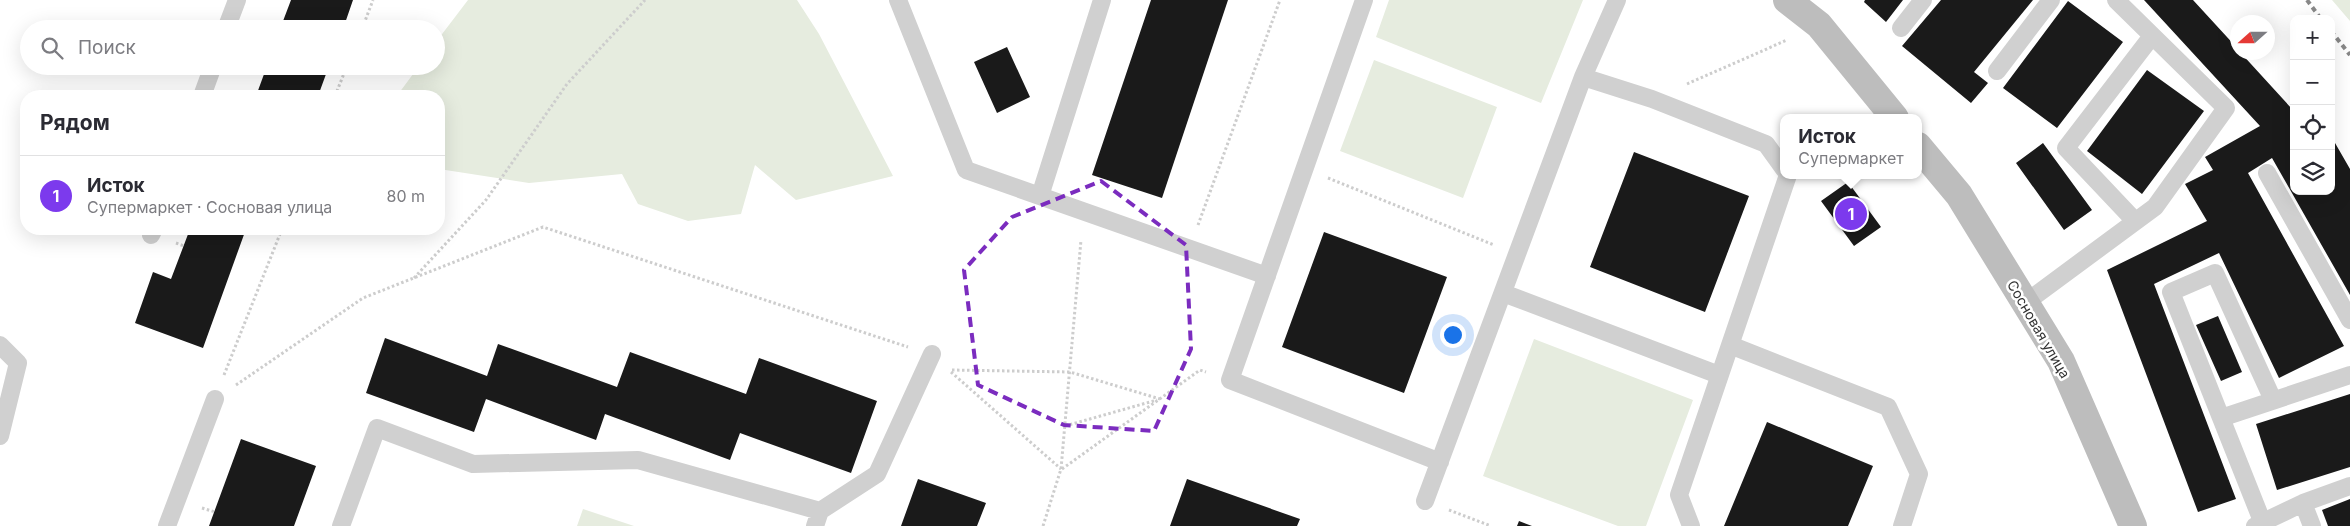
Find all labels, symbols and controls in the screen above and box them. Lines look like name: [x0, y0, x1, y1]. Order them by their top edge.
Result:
north arrow: [2230, 15, 2275, 60]
map controls: [2290, 15, 2335, 195]
button: +: [2290, 15, 2335, 60]
search box: [20, 20, 445, 75]
icon: search: [38, 34, 66, 62]
text: Поиск: [78, 36, 136, 59]
button: −: [2290, 60, 2335, 105]
button: locate: [2290, 105, 2335, 150]
text: Рядом: [40, 110, 110, 135]
popup: [1780, 114, 1922, 179]
text: Исток: [1798, 125, 1856, 148]
text: Супермаркет: [1798, 148, 1904, 168]
button: layers: [2290, 150, 2335, 195]
text: Исток: [87, 174, 145, 197]
text: 1: [53, 186, 59, 206]
text: 80 m: [386, 186, 425, 206]
pin: 1: [1835, 195, 1867, 233]
text: Супермаркет · Сосновая улица: [87, 197, 332, 217]
street label: Сосновая улица: [2004, 277, 2074, 381]
your location: [1440, 322, 1466, 348]

